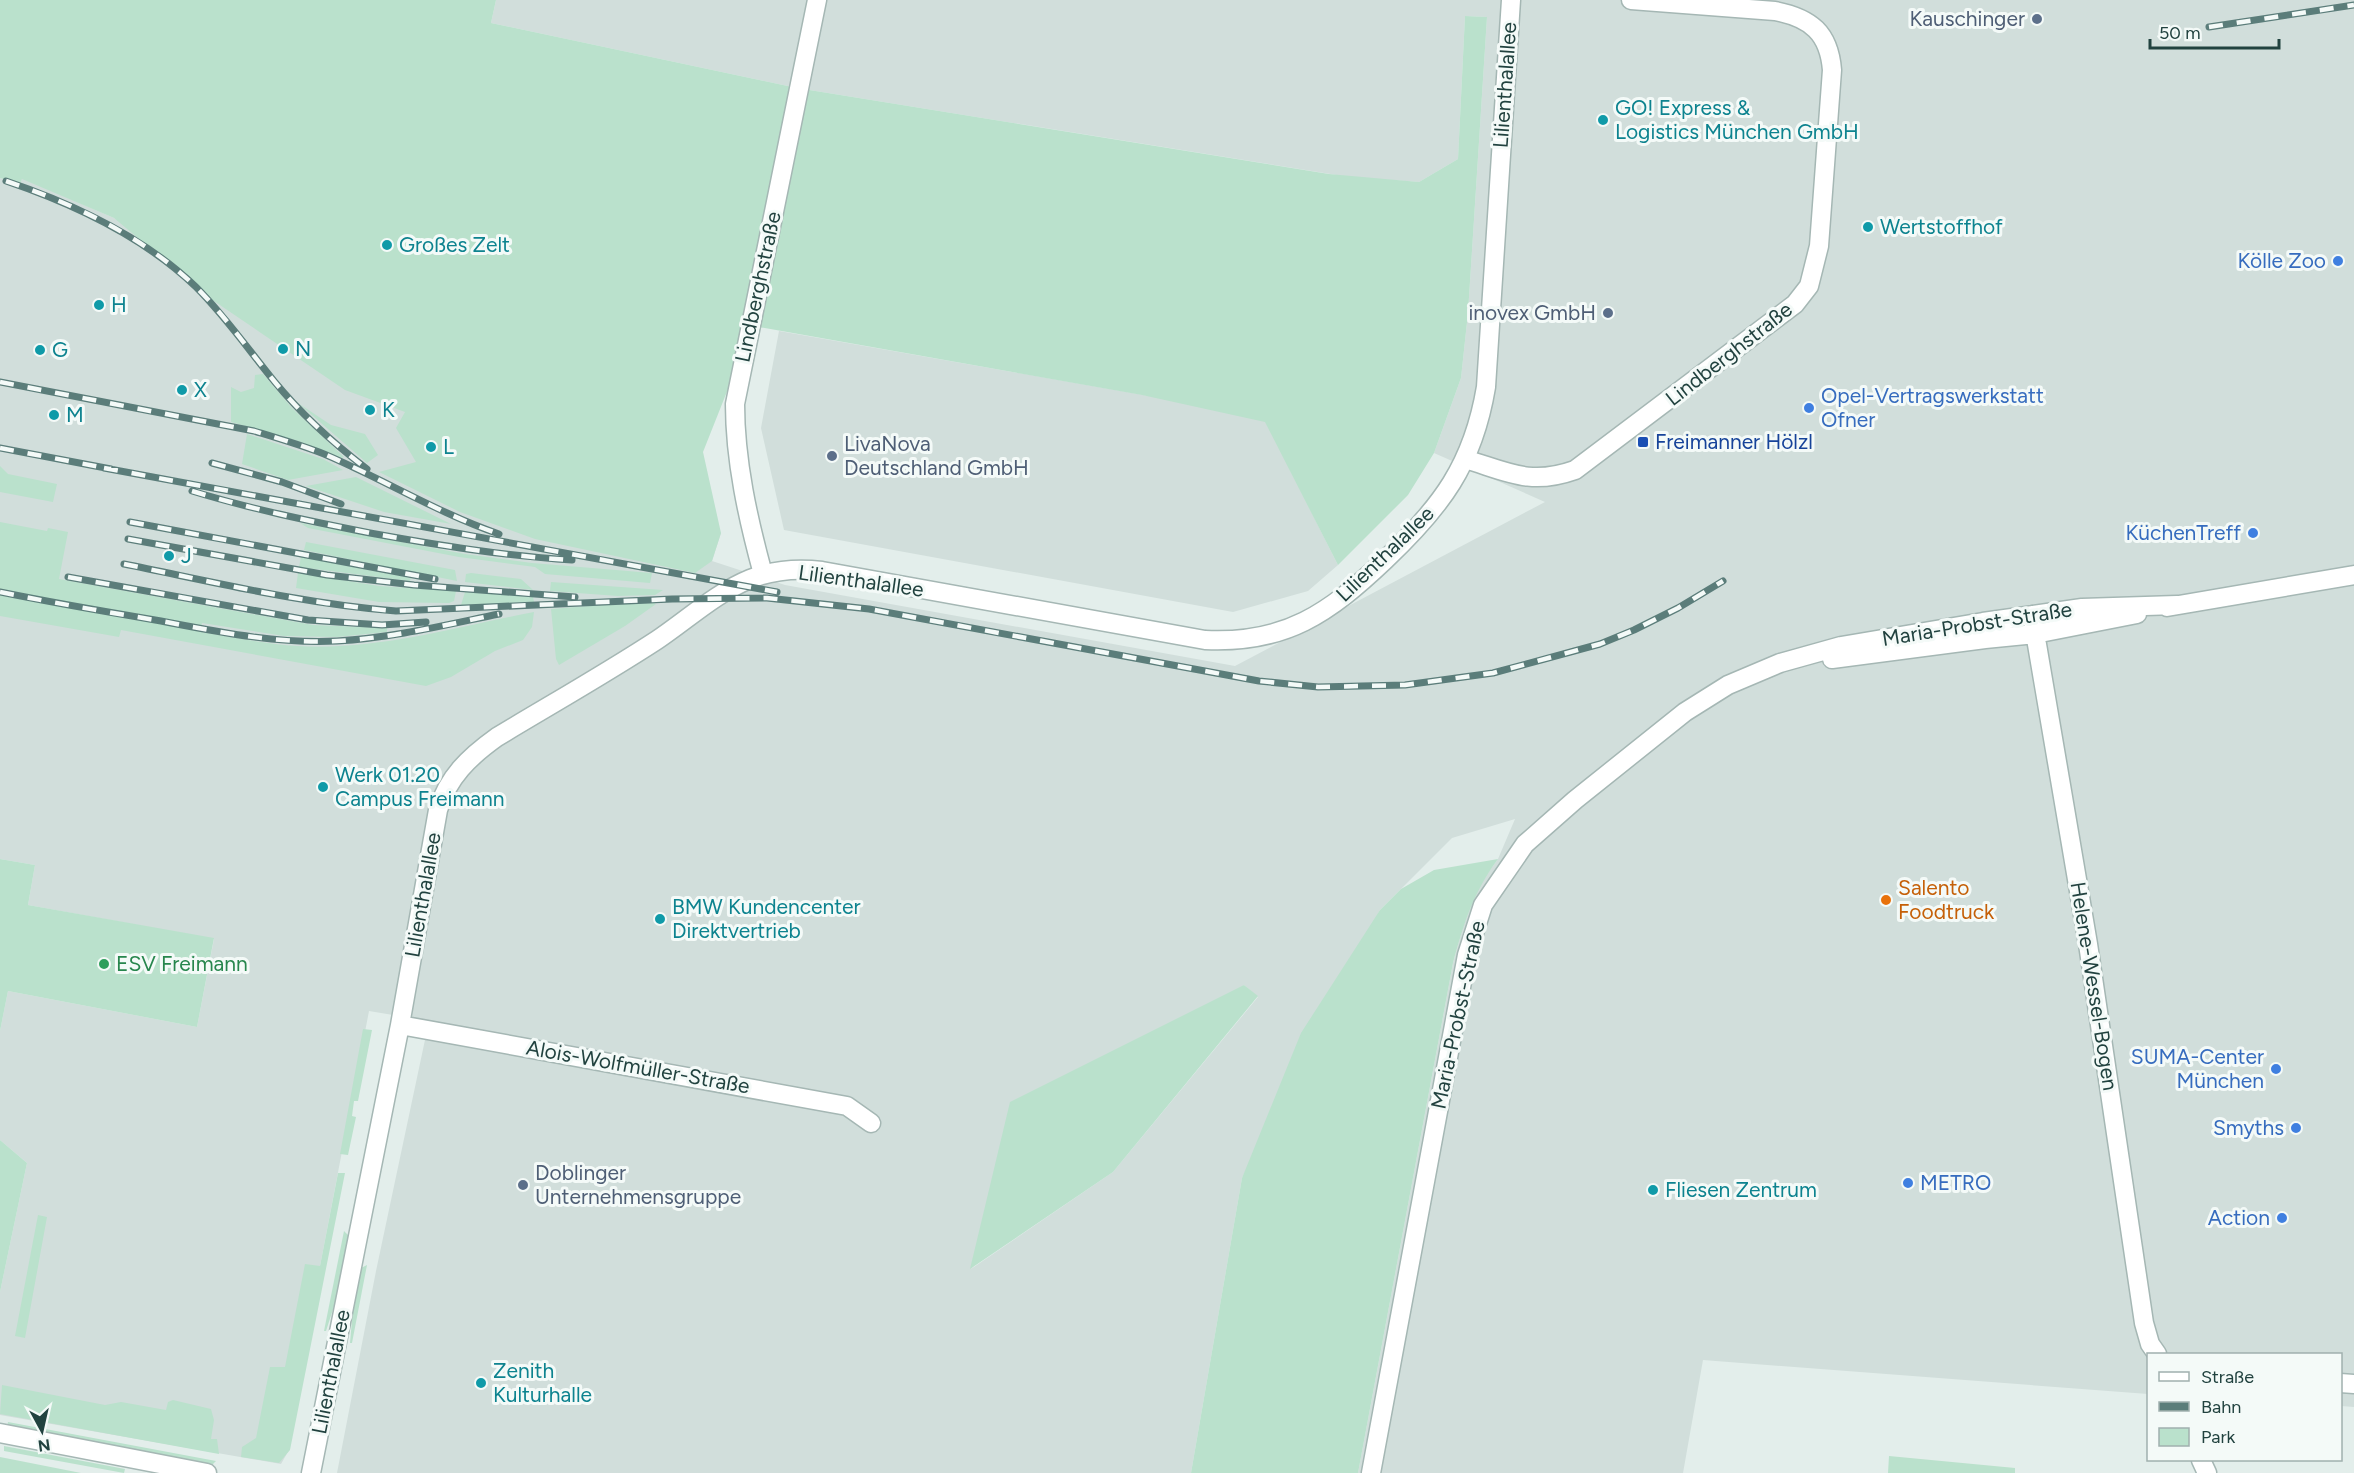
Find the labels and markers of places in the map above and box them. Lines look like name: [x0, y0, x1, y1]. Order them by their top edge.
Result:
place label: Kauschinger: [1910, 6, 2025, 31]
marker: Kauschinger: [2030, 12, 2044, 26]
place label: GO! Express & Logistics München GmbH: [1615, 95, 1859, 144]
marker: GO! Express & Logistics München GmbH: [1596, 113, 1610, 127]
place label: Wertstoffhof: [1880, 214, 2003, 239]
marker: Wertstoffhof: [1861, 220, 1875, 234]
place label: Großes Zelt: [399, 232, 510, 257]
marker: Großes Zelt: [380, 238, 394, 252]
place label: Kölle Zoo: [2237, 248, 2326, 273]
marker: Kölle Zoo: [2331, 254, 2345, 268]
place label: H: [111, 292, 127, 317]
marker: H: [92, 298, 106, 312]
place label: inovex GmbH: [1468, 300, 1596, 325]
marker: inovex GmbH: [1601, 306, 1615, 320]
place label: N: [295, 336, 311, 361]
place label: G: [52, 337, 68, 362]
marker: N: [276, 342, 290, 356]
marker: G: [33, 343, 47, 357]
place label: X: [194, 377, 207, 402]
marker: X: [175, 383, 189, 397]
place label: Opel-Vertragswerkstatt Ofner: [1821, 383, 2044, 432]
place label: K: [382, 397, 395, 422]
marker: Opel-Vertragswerkstatt Ofner: [1802, 401, 1816, 415]
place label: M: [66, 402, 84, 427]
marker: K: [363, 403, 377, 417]
marker: M: [47, 408, 61, 422]
place label: Freimanner Hölzl: [1655, 429, 1813, 454]
place label: LivaNova Deutschland GmbH: [844, 431, 1029, 480]
place label: L: [443, 434, 454, 459]
marker: Freimanner Hölzl: [1636, 435, 1650, 449]
marker: L: [424, 440, 438, 454]
marker: LivaNova Deutschland GmbH: [825, 449, 839, 463]
place label: KüchenTreff: [2126, 520, 2241, 545]
marker: KüchenTreff: [2246, 526, 2260, 540]
place label: J: [181, 543, 192, 568]
marker: J: [162, 549, 176, 563]
place label: Werk 01.20 Campus Freimann: [335, 762, 504, 811]
marker: Werk 01.20 Campus Freimann: [316, 780, 330, 794]
place label: Salento Foodtruck: [1898, 875, 1995, 924]
marker: Salento Foodtruck: [1879, 893, 1893, 907]
place label: BMW Kundencenter Direktvertrieb: [672, 894, 861, 943]
marker: BMW Kundencenter Direktvertrieb: [653, 912, 667, 926]
place label: ESV Freimann: [116, 951, 248, 976]
marker: ESV Freimann: [97, 957, 111, 971]
place label: SUMA-Center München: [2131, 1044, 2264, 1093]
marker: SUMA-Center München: [2269, 1062, 2283, 1076]
place label: Smyths: [2213, 1115, 2284, 1140]
marker: Smyths: [2289, 1121, 2303, 1135]
place label: Doblinger Unternehmensgruppe: [535, 1160, 741, 1209]
place label: METRO: [1920, 1170, 1991, 1195]
marker: METRO: [1901, 1176, 1915, 1190]
place label: Fliesen Zentrum: [1665, 1177, 1817, 1202]
marker: Doblinger Unternehmensgruppe: [516, 1178, 530, 1192]
marker: Fliesen Zentrum: [1646, 1183, 1660, 1197]
place label: Action: [2208, 1205, 2270, 1230]
marker: Action: [2275, 1211, 2289, 1225]
place label: Zenith Kulturhalle: [493, 1358, 592, 1407]
marker: Zenith Kulturhalle: [474, 1376, 488, 1390]

